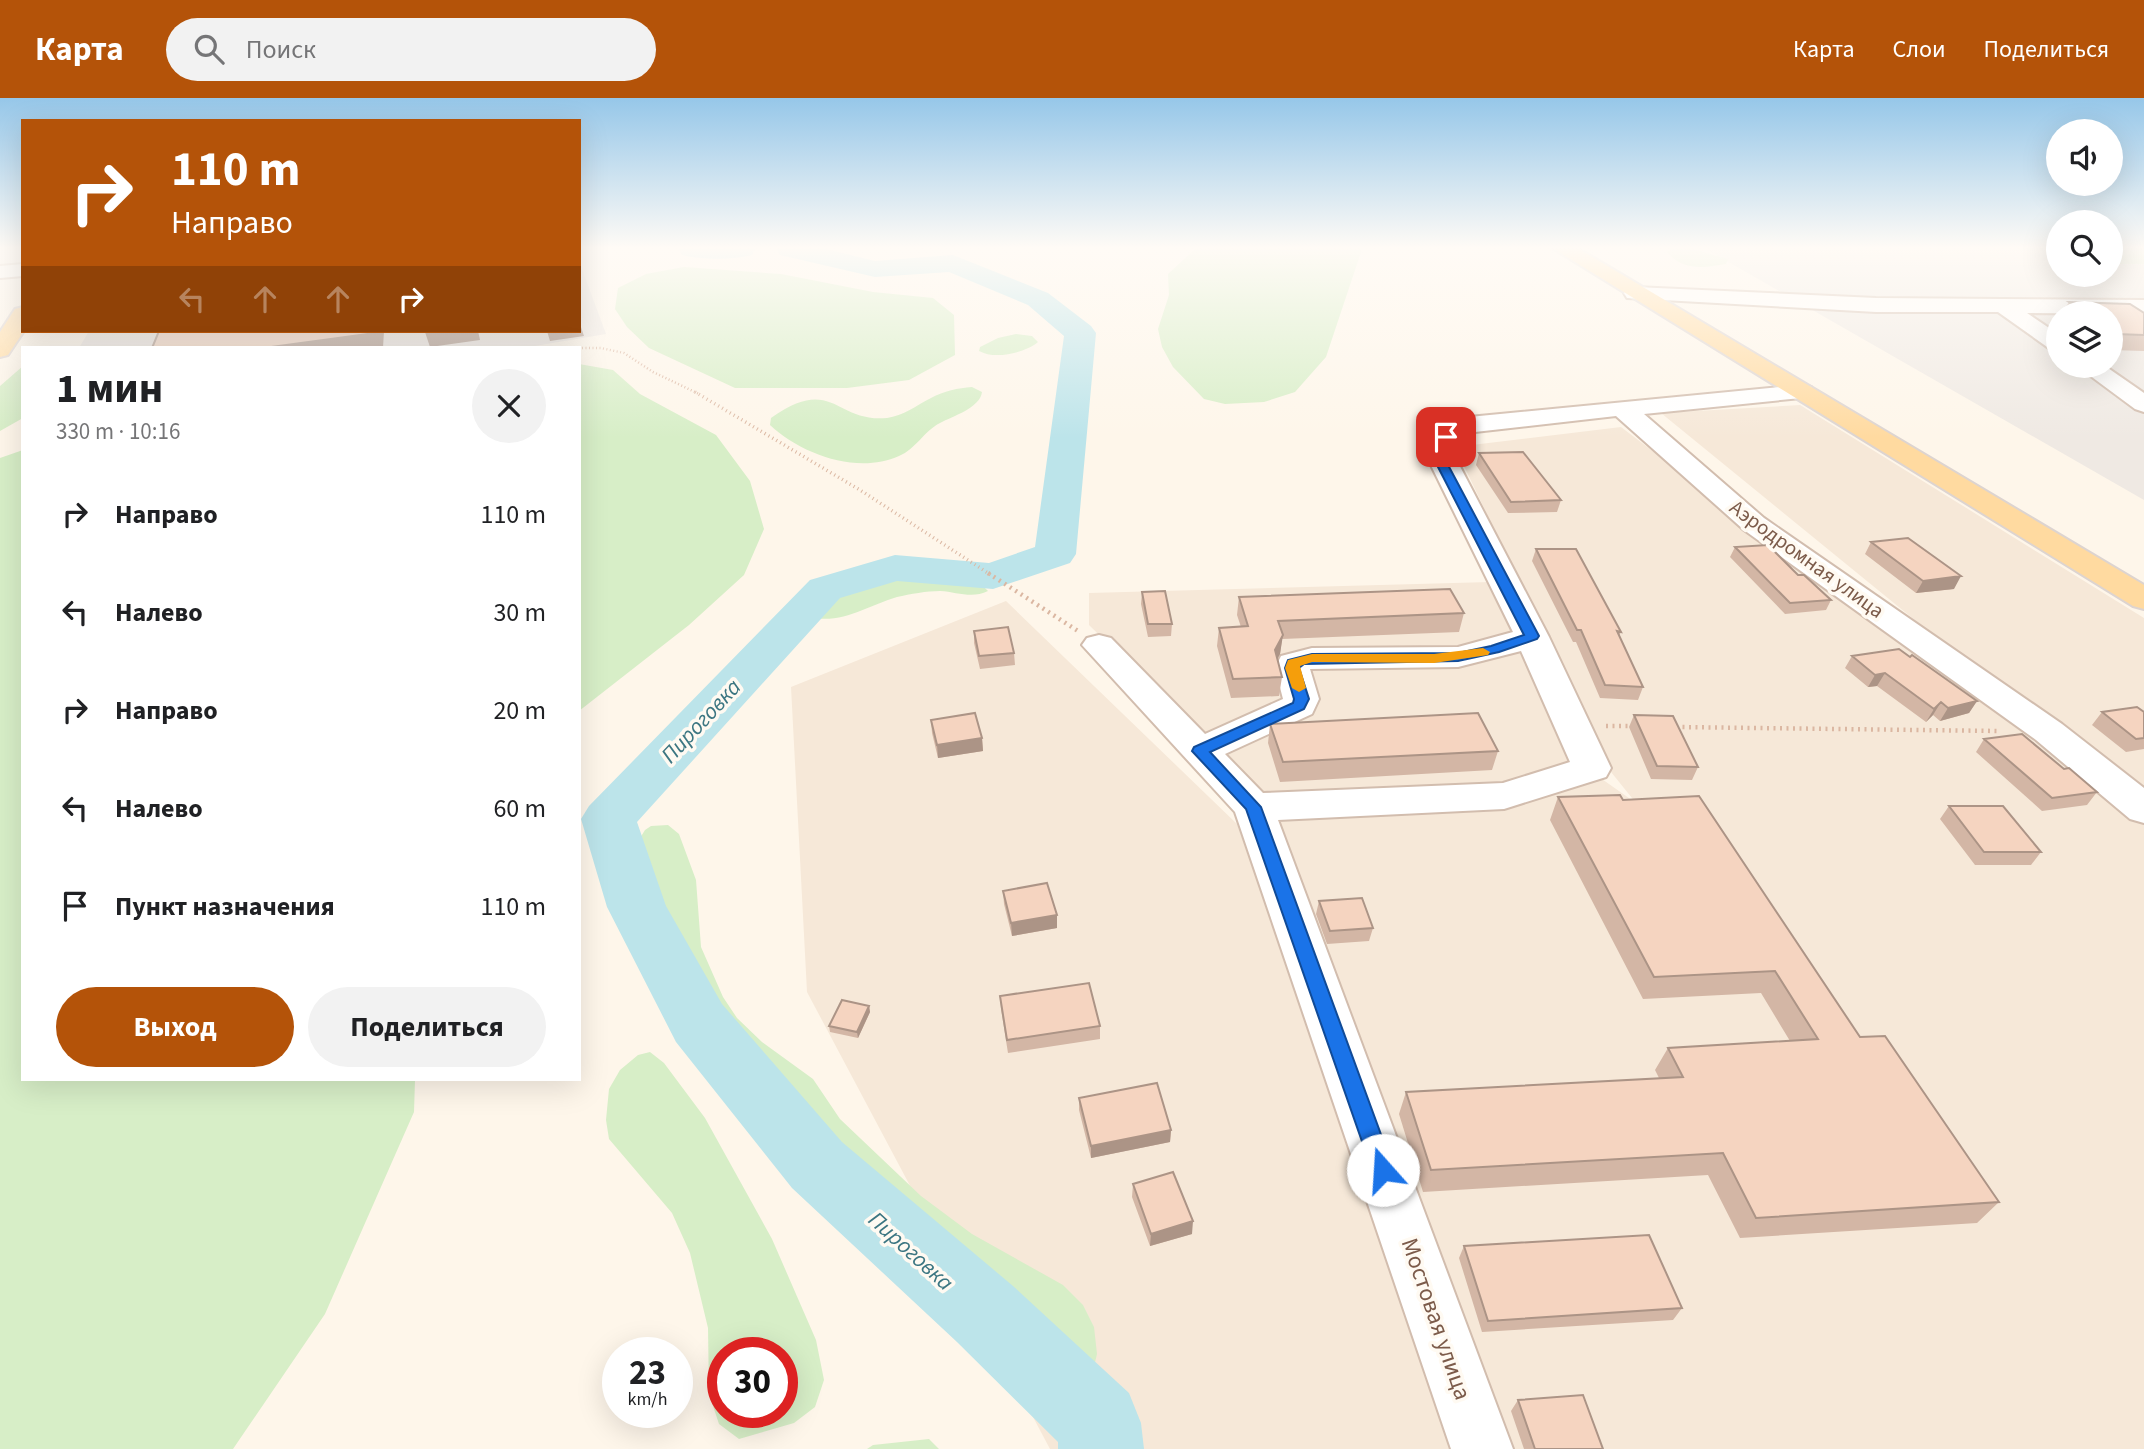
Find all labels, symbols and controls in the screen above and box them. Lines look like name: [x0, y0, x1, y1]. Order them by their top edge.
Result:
search box: [166, 18, 656, 81]
text: Карта: [35, 26, 124, 73]
icon: search: [190, 30, 228, 68]
text: Поиск: [246, 31, 316, 68]
text: Карта: [1793, 32, 1855, 67]
text: Слои: [1893, 32, 1946, 67]
text: Поделиться: [1984, 32, 2109, 67]
map controls: [2046, 119, 2123, 378]
button: sound: [2046, 119, 2123, 196]
text: 110 m: [171, 135, 300, 205]
icon: right: [56, 147, 147, 238]
text: Направо: [171, 200, 293, 246]
button: search: [2046, 210, 2123, 287]
icon: left: [173, 280, 211, 318]
icon: ahead: [246, 280, 284, 318]
icon: ahead: [319, 280, 357, 318]
icon: right: [392, 280, 430, 318]
button: layers: [2046, 301, 2123, 378]
text: 1 мин: [56, 359, 163, 419]
button: close: [472, 369, 546, 443]
pin: [1416, 407, 1476, 467]
text: 330 m · 10:16: [56, 415, 180, 448]
icon: arrive: [1427, 418, 1465, 456]
street label: Аэродромная улица: [1723, 493, 1891, 625]
icon: right: [56, 495, 94, 533]
text: Направо: [115, 496, 218, 533]
text: 110 m: [480, 496, 546, 533]
icon: left: [56, 593, 94, 631]
text: Налево: [115, 594, 203, 631]
text: 30 m: [493, 594, 546, 631]
water label: Пироговка: [653, 671, 749, 771]
icon: right: [56, 691, 94, 729]
text: Направо: [115, 692, 218, 729]
text: 20 m: [493, 692, 546, 729]
icon: left: [56, 789, 94, 827]
text: Налево: [115, 790, 203, 827]
text: 60 m: [493, 790, 546, 827]
icon: arrive: [56, 887, 94, 925]
text: Пункт назначения: [115, 888, 335, 925]
text: 110 m: [480, 888, 546, 925]
button: Выход: [56, 987, 294, 1067]
button: Поделиться: [308, 987, 546, 1067]
position arrow: [1346, 1133, 1420, 1207]
water label: Пироговка: [861, 1204, 961, 1298]
street label: Мостовая улица: [1392, 1233, 1480, 1405]
speed limit sign: 30: [707, 1337, 798, 1428]
text: 23: [629, 1348, 666, 1398]
text: km/h: [628, 1387, 667, 1412]

